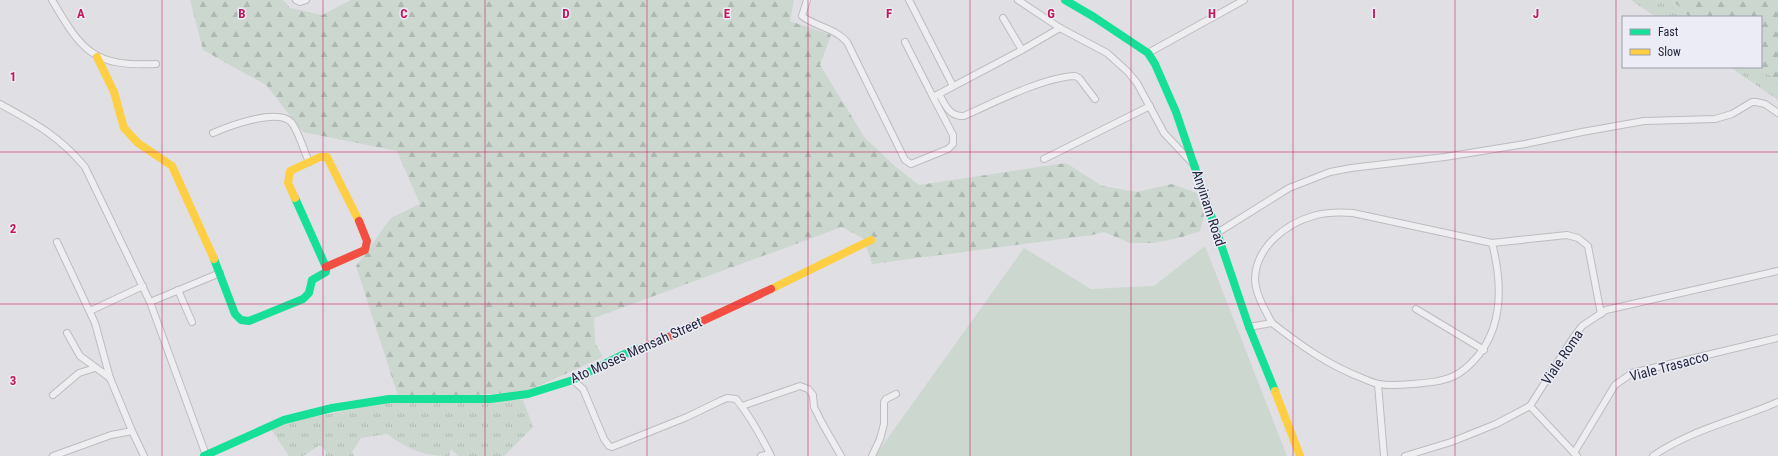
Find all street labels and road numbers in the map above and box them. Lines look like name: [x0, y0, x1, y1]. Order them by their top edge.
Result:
street label: Anyinam Road: [1189, 168, 1229, 248]
street label: Ato Moses Mensah Street: [568, 314, 704, 386]
street label: Viale Roma: [1538, 327, 1586, 387]
street label: Viale Trasacco: [1628, 348, 1710, 384]

